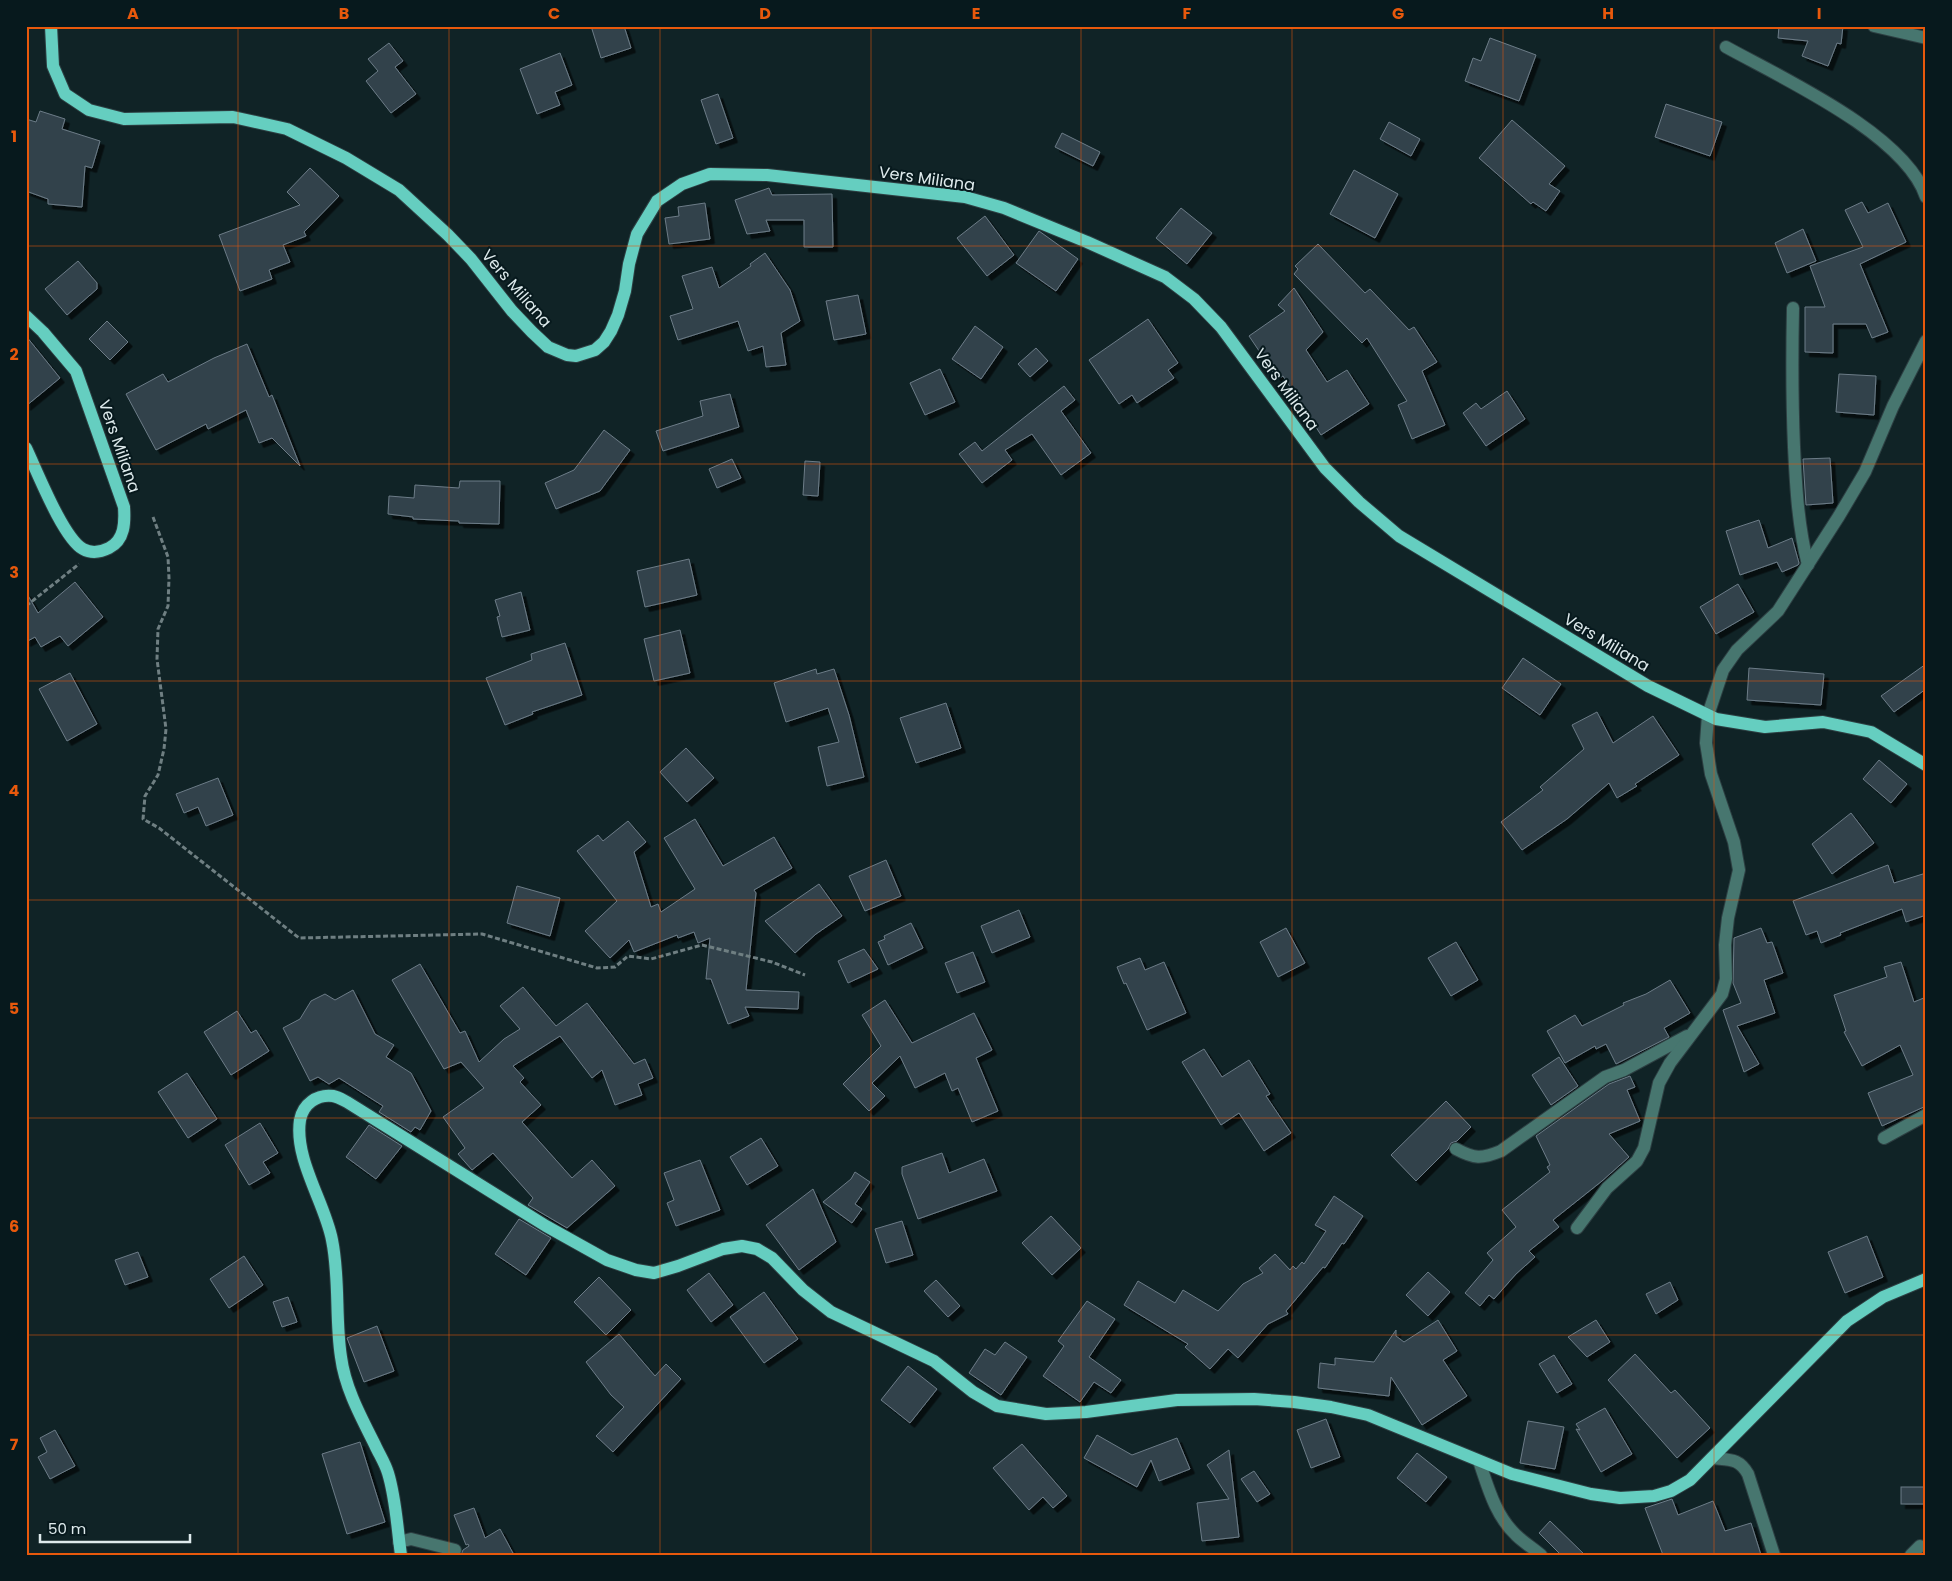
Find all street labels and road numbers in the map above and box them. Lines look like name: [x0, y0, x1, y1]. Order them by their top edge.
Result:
street label: Vers Miliana: [877, 160, 976, 197]
street label: Vers Miliana: [476, 244, 557, 332]
street label: Vers Miliana: [1249, 343, 1324, 435]
street label: Vers Miliana: [93, 397, 146, 496]
street label: Vers Miliana: [1559, 608, 1654, 677]

